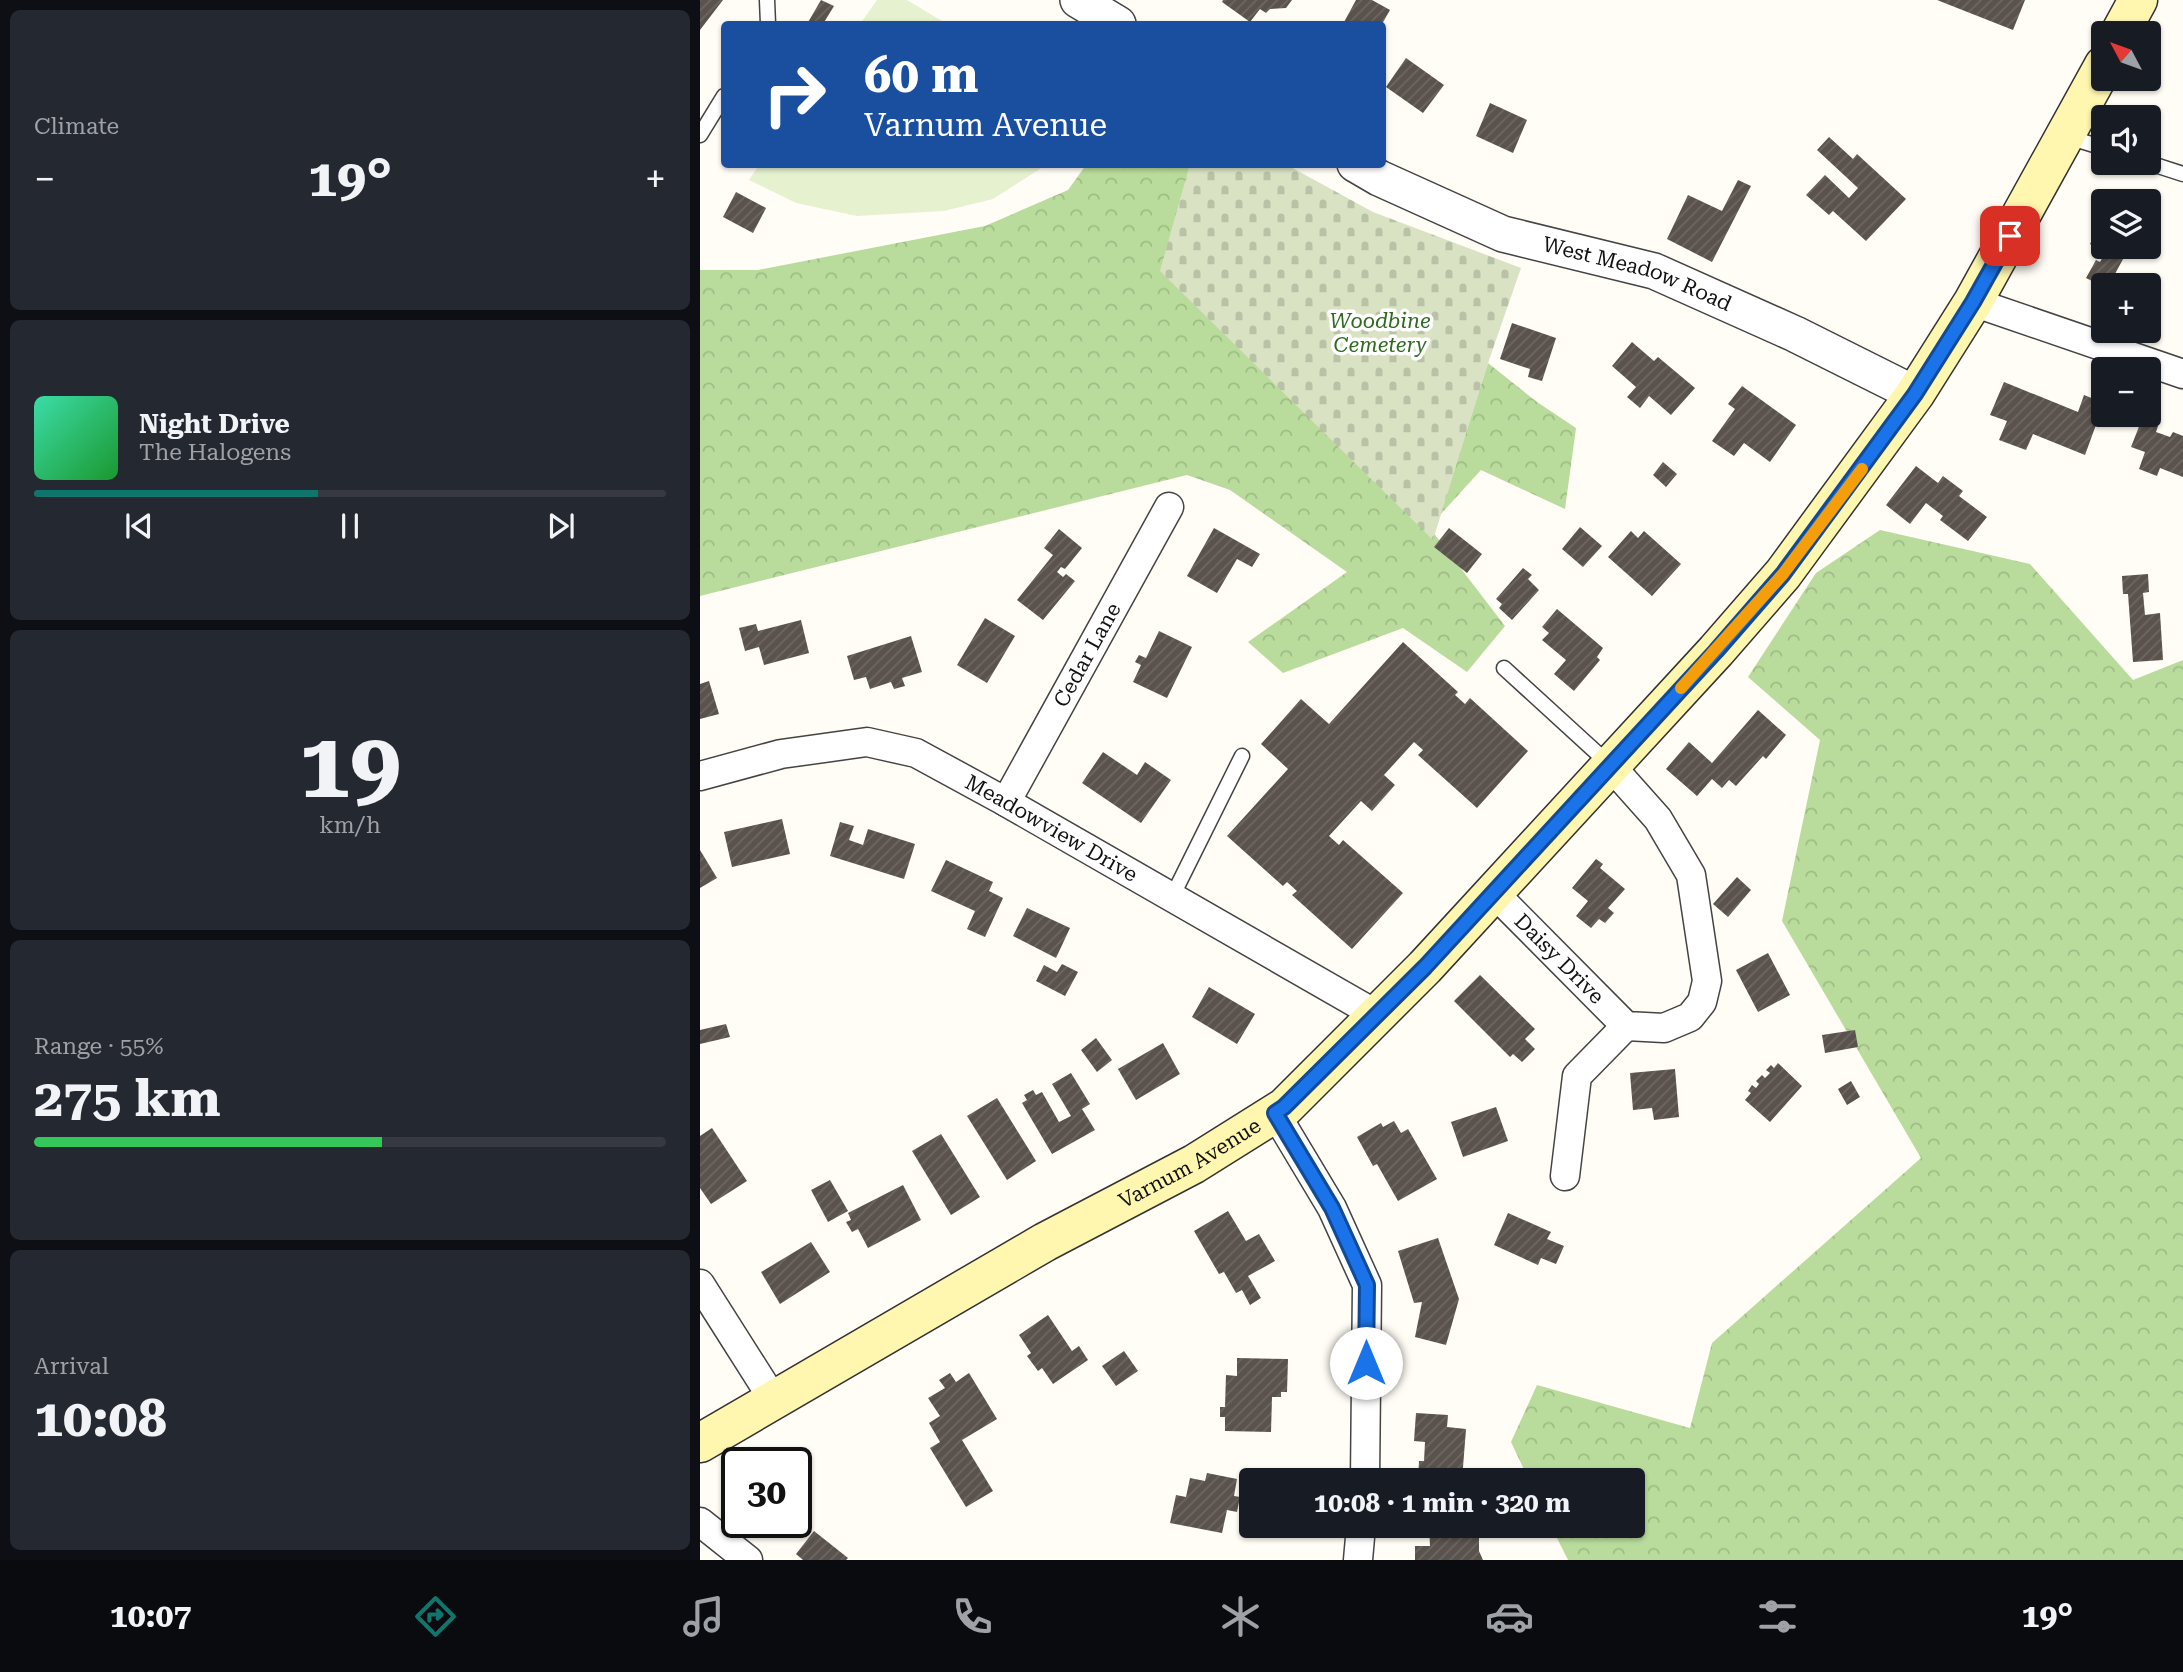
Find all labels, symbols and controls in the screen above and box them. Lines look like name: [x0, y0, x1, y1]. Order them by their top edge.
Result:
north arrow: [2091, 21, 2161, 91]
map controls: [2091, 21, 2161, 427]
text: 60 m: [864, 47, 979, 104]
icon: right: [749, 49, 840, 140]
button: sound: [2091, 105, 2161, 175]
text: Varnum Avenue: [864, 106, 1107, 144]
text: Climate: [34, 113, 119, 140]
text: 19°: [308, 148, 392, 209]
text: −: [34, 157, 55, 201]
text: +: [645, 157, 666, 201]
button: layers: [2091, 189, 2161, 259]
pin: [1980, 206, 2040, 266]
icon: arrive: [1991, 217, 2029, 255]
street label: West Meadow Road: [1540, 232, 1736, 316]
button: +: [2091, 273, 2161, 343]
park label: Woodbine Cemetery: [1329, 309, 1431, 357]
button: −: [2091, 357, 2161, 427]
text: Night Drive: [139, 409, 290, 439]
text: The Halogens: [139, 439, 291, 466]
icon: previous: [120, 507, 158, 545]
icon: pause: [331, 507, 369, 545]
icon: next: [542, 507, 580, 545]
street label: Cedar Lane: [1049, 599, 1126, 711]
text: 19: [299, 713, 401, 819]
street label: Meadowview Drive: [961, 770, 1142, 887]
text: km/h: [319, 812, 381, 839]
street label: Daisy Drive: [1510, 909, 1609, 1009]
text: Range · 55%: [34, 1033, 163, 1060]
text: 275 km: [34, 1068, 221, 1129]
street label: Varnum Avenue: [1115, 1113, 1265, 1213]
position arrow: [1329, 1326, 1403, 1400]
text: Arrival: [34, 1353, 109, 1380]
text: 10:08: [34, 1388, 167, 1449]
speed limit sign: 30: [721, 1447, 812, 1538]
text: 10:08 · 1 min · 320 m: [1314, 1488, 1570, 1518]
icon: directions: [411, 1592, 460, 1641]
icon: music: [679, 1592, 728, 1641]
icon: phone: [948, 1592, 997, 1641]
icon: climate: [1216, 1592, 1265, 1641]
icon: car: [1485, 1592, 1534, 1641]
icon: filters: [1753, 1592, 1802, 1641]
text: 10:07: [110, 1597, 191, 1635]
text: 19°: [2021, 1597, 2073, 1635]

